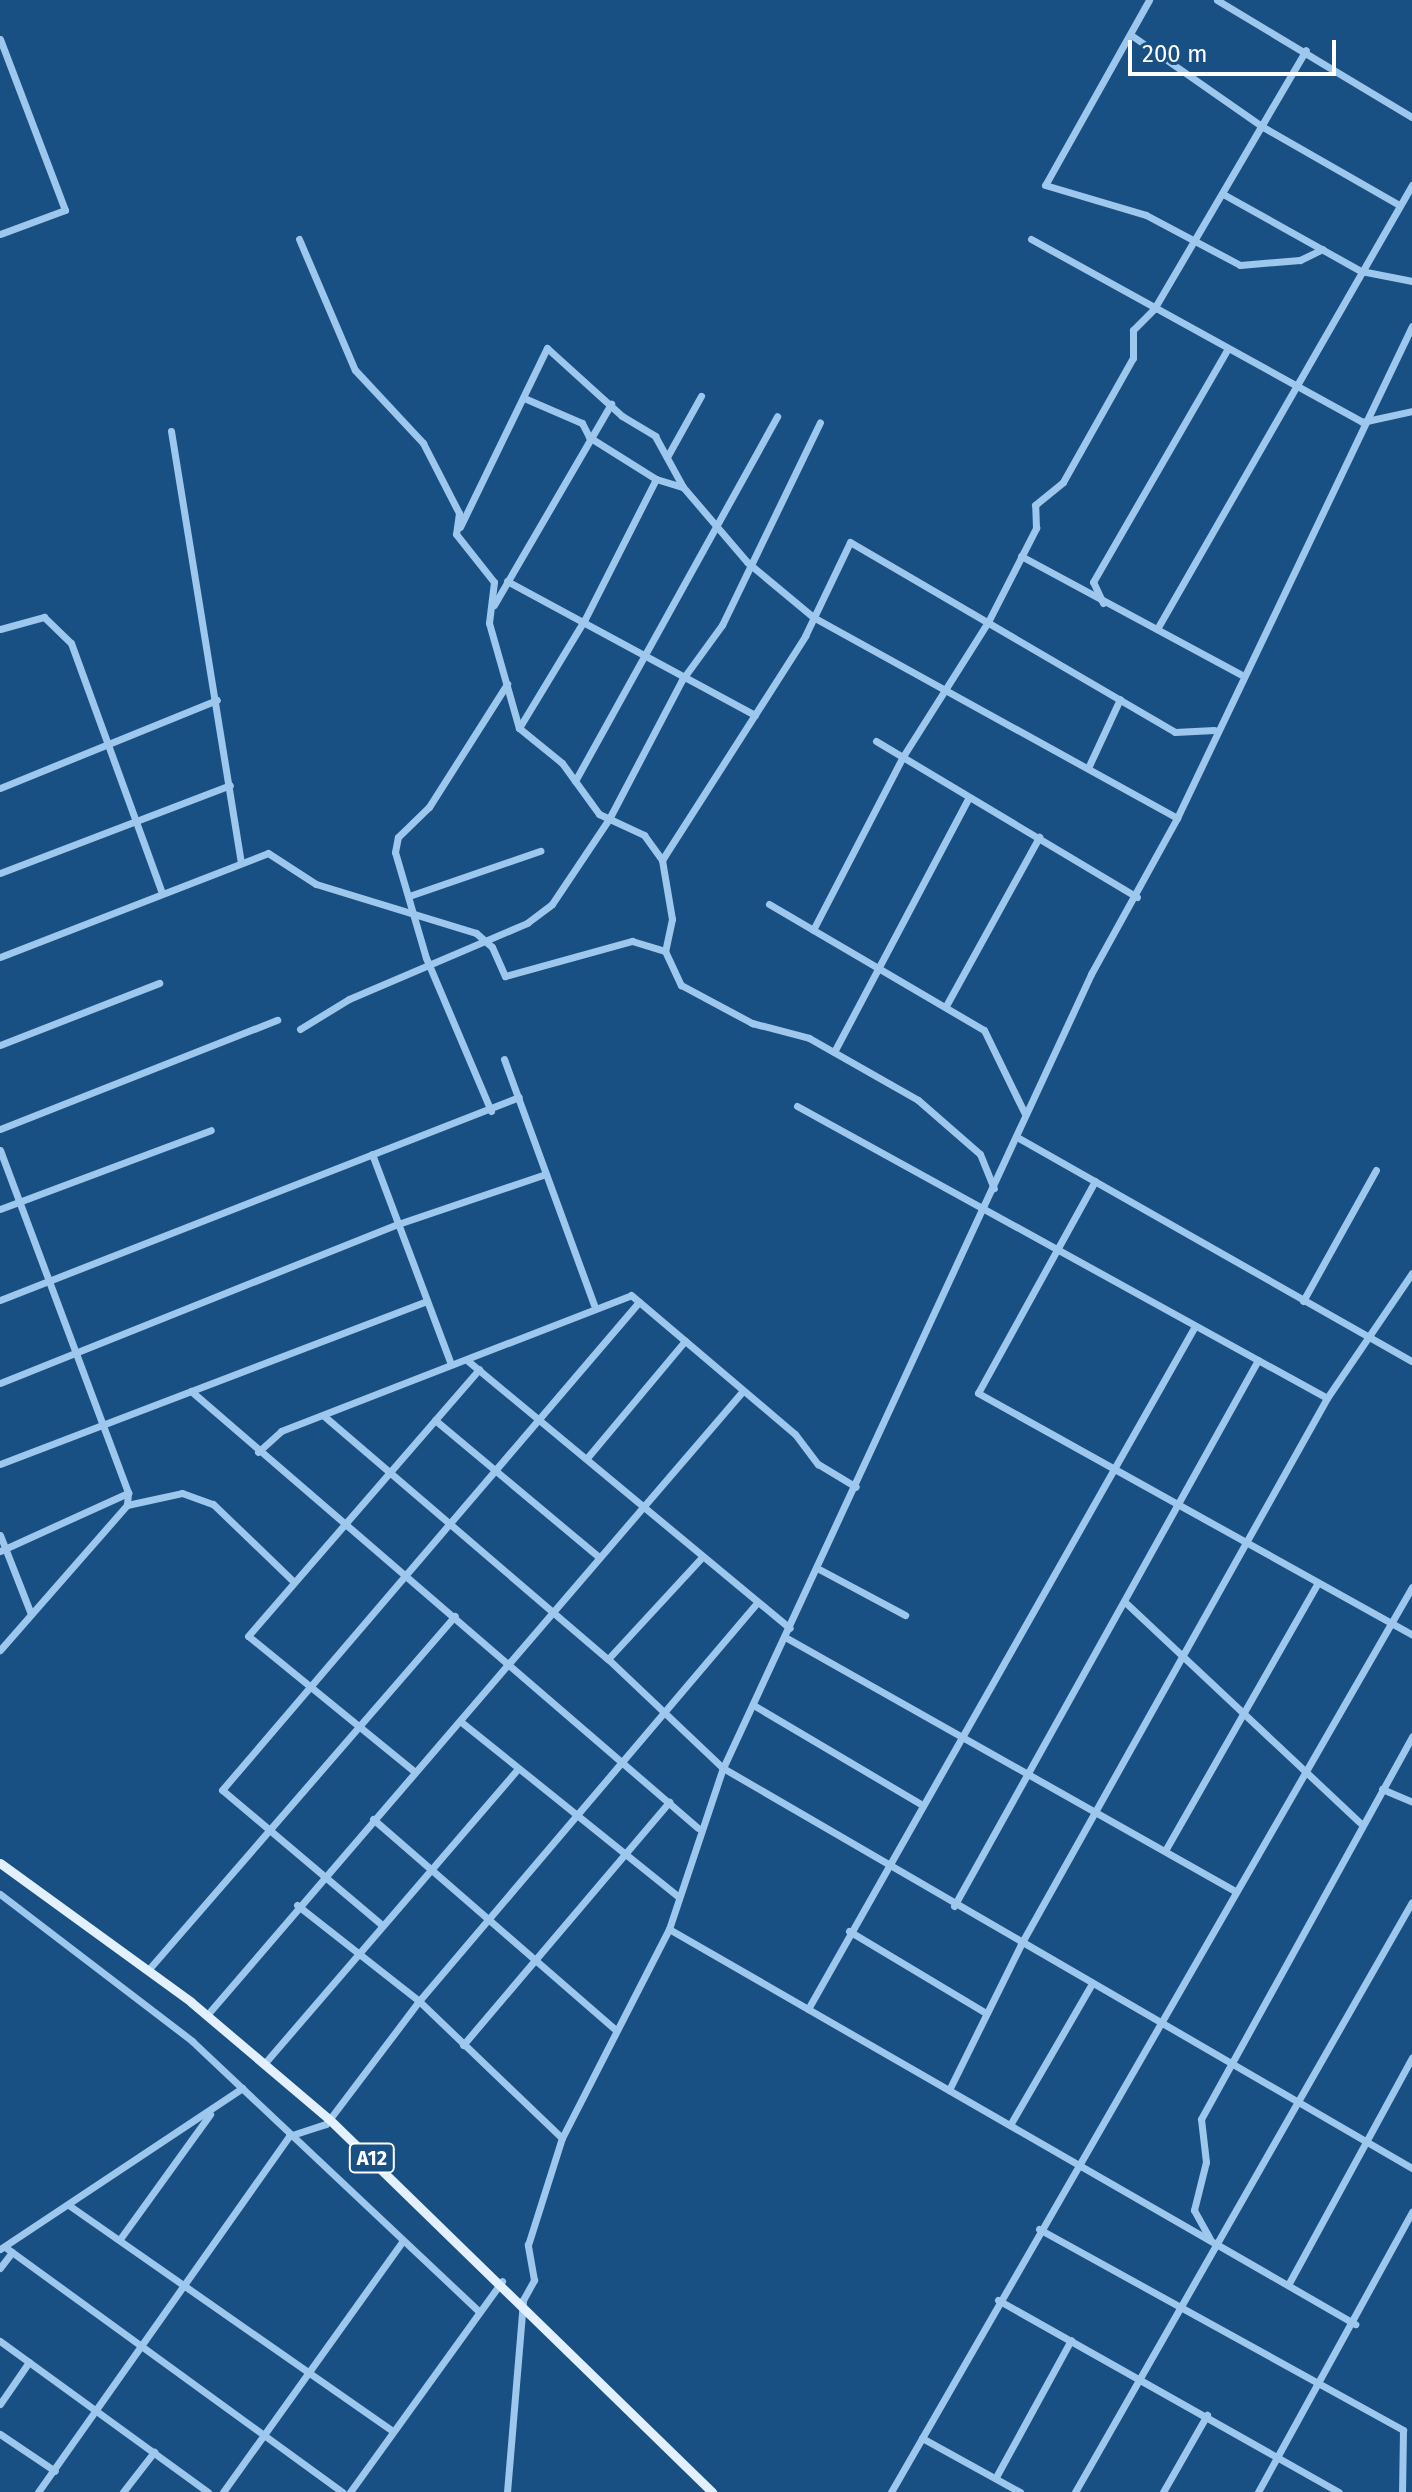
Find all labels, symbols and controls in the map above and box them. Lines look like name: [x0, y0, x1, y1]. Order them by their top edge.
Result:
scale bar: [1132, 24, 1340, 74]
text: 200 m: [1142, 40, 1208, 68]
road number: A12: [348, 2142, 396, 2174]

